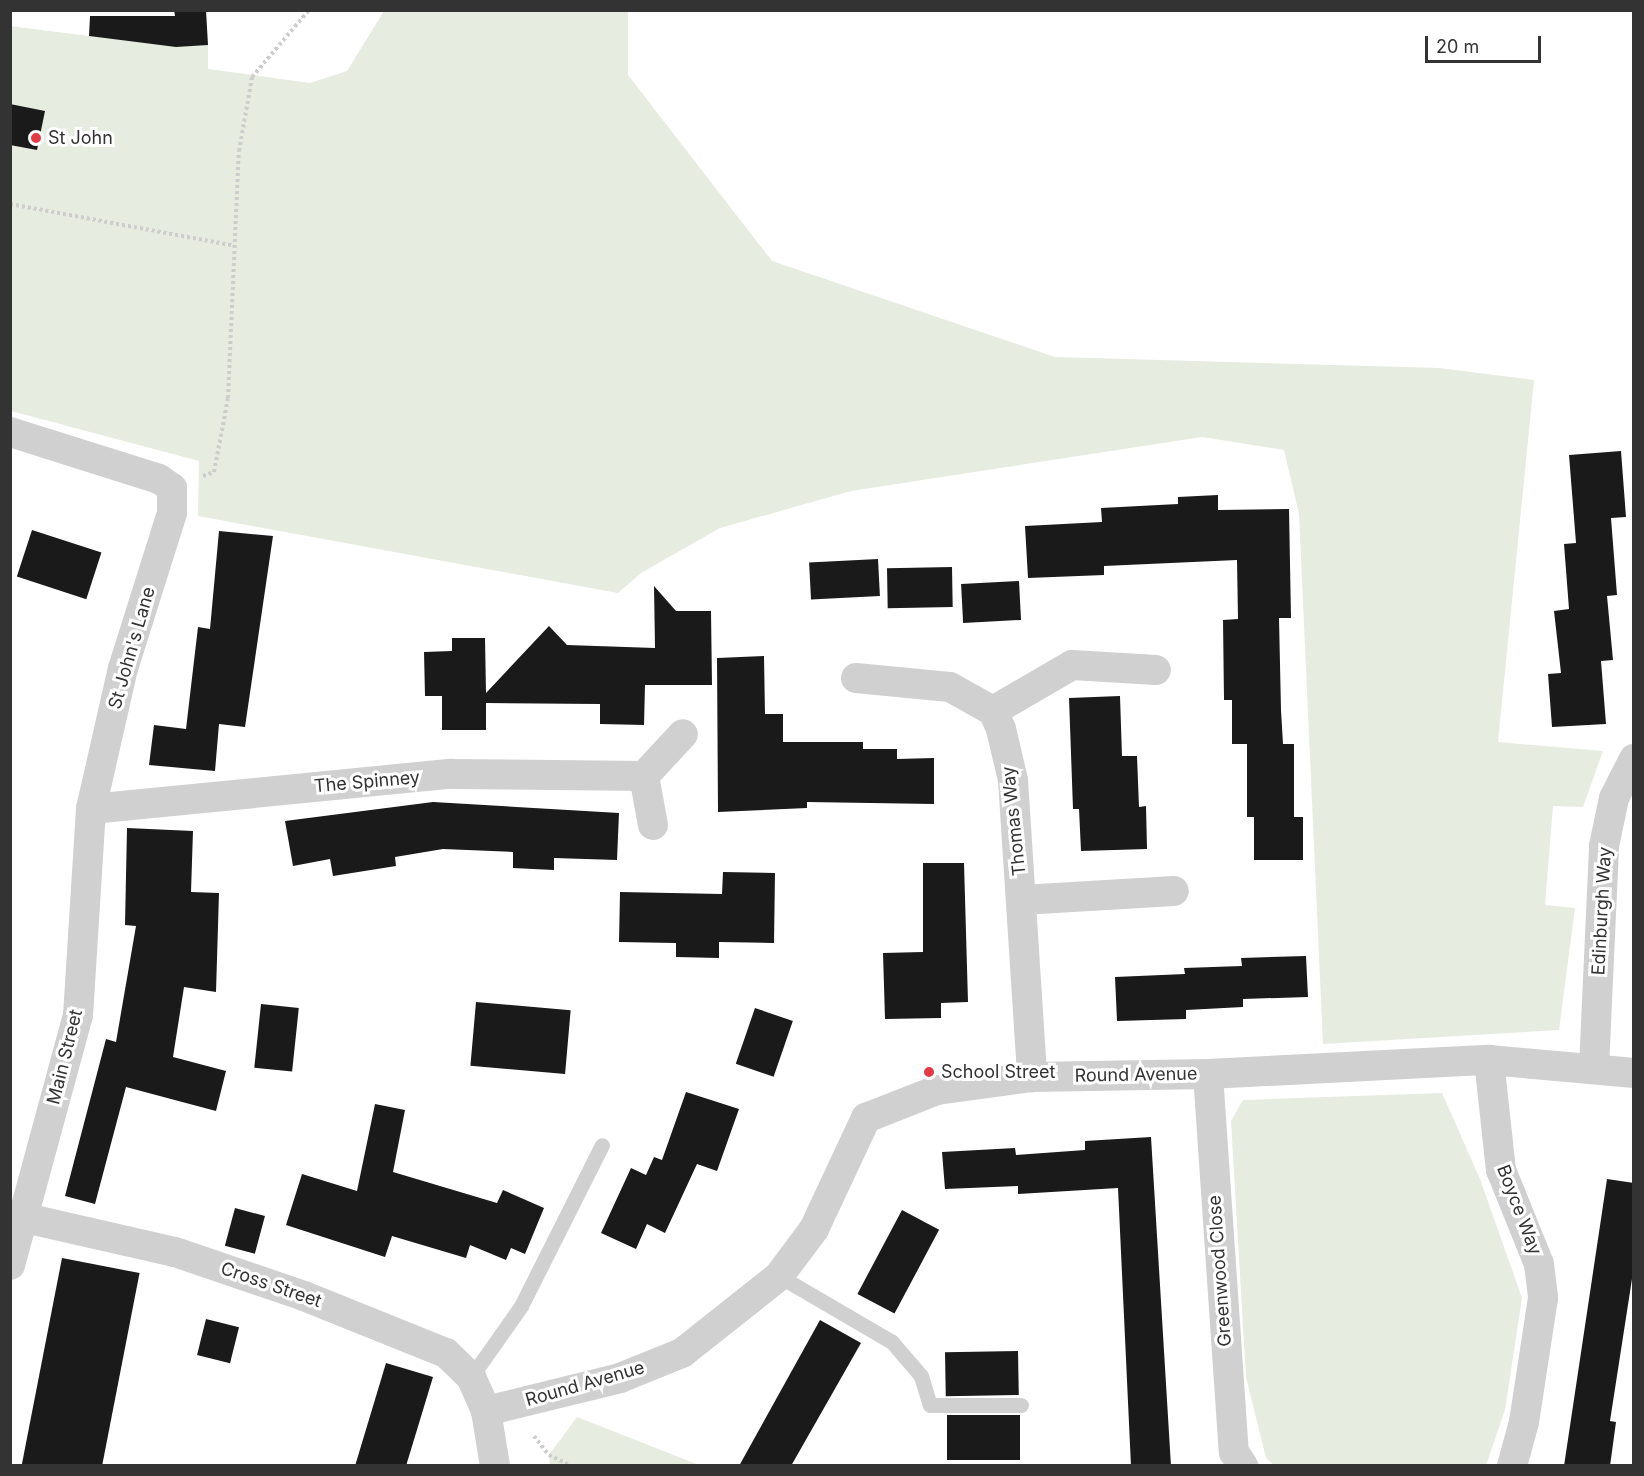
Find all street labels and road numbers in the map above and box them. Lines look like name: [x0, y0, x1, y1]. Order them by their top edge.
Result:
street label: St John's Lane: [104, 584, 160, 712]
street label: Thomas Way: [997, 765, 1031, 877]
street label: The Spinney: [313, 767, 421, 797]
street label: Edinburgh Way: [1588, 846, 1616, 976]
street label: Main Street: [43, 1007, 87, 1107]
street label: Round Avenue: [1074, 1063, 1198, 1087]
street label: Boyce Way: [1492, 1162, 1546, 1258]
street label: Greenwood Close: [1204, 1194, 1236, 1348]
street label: Cross Street: [218, 1258, 324, 1312]
street label: Round Avenue: [523, 1357, 647, 1411]

